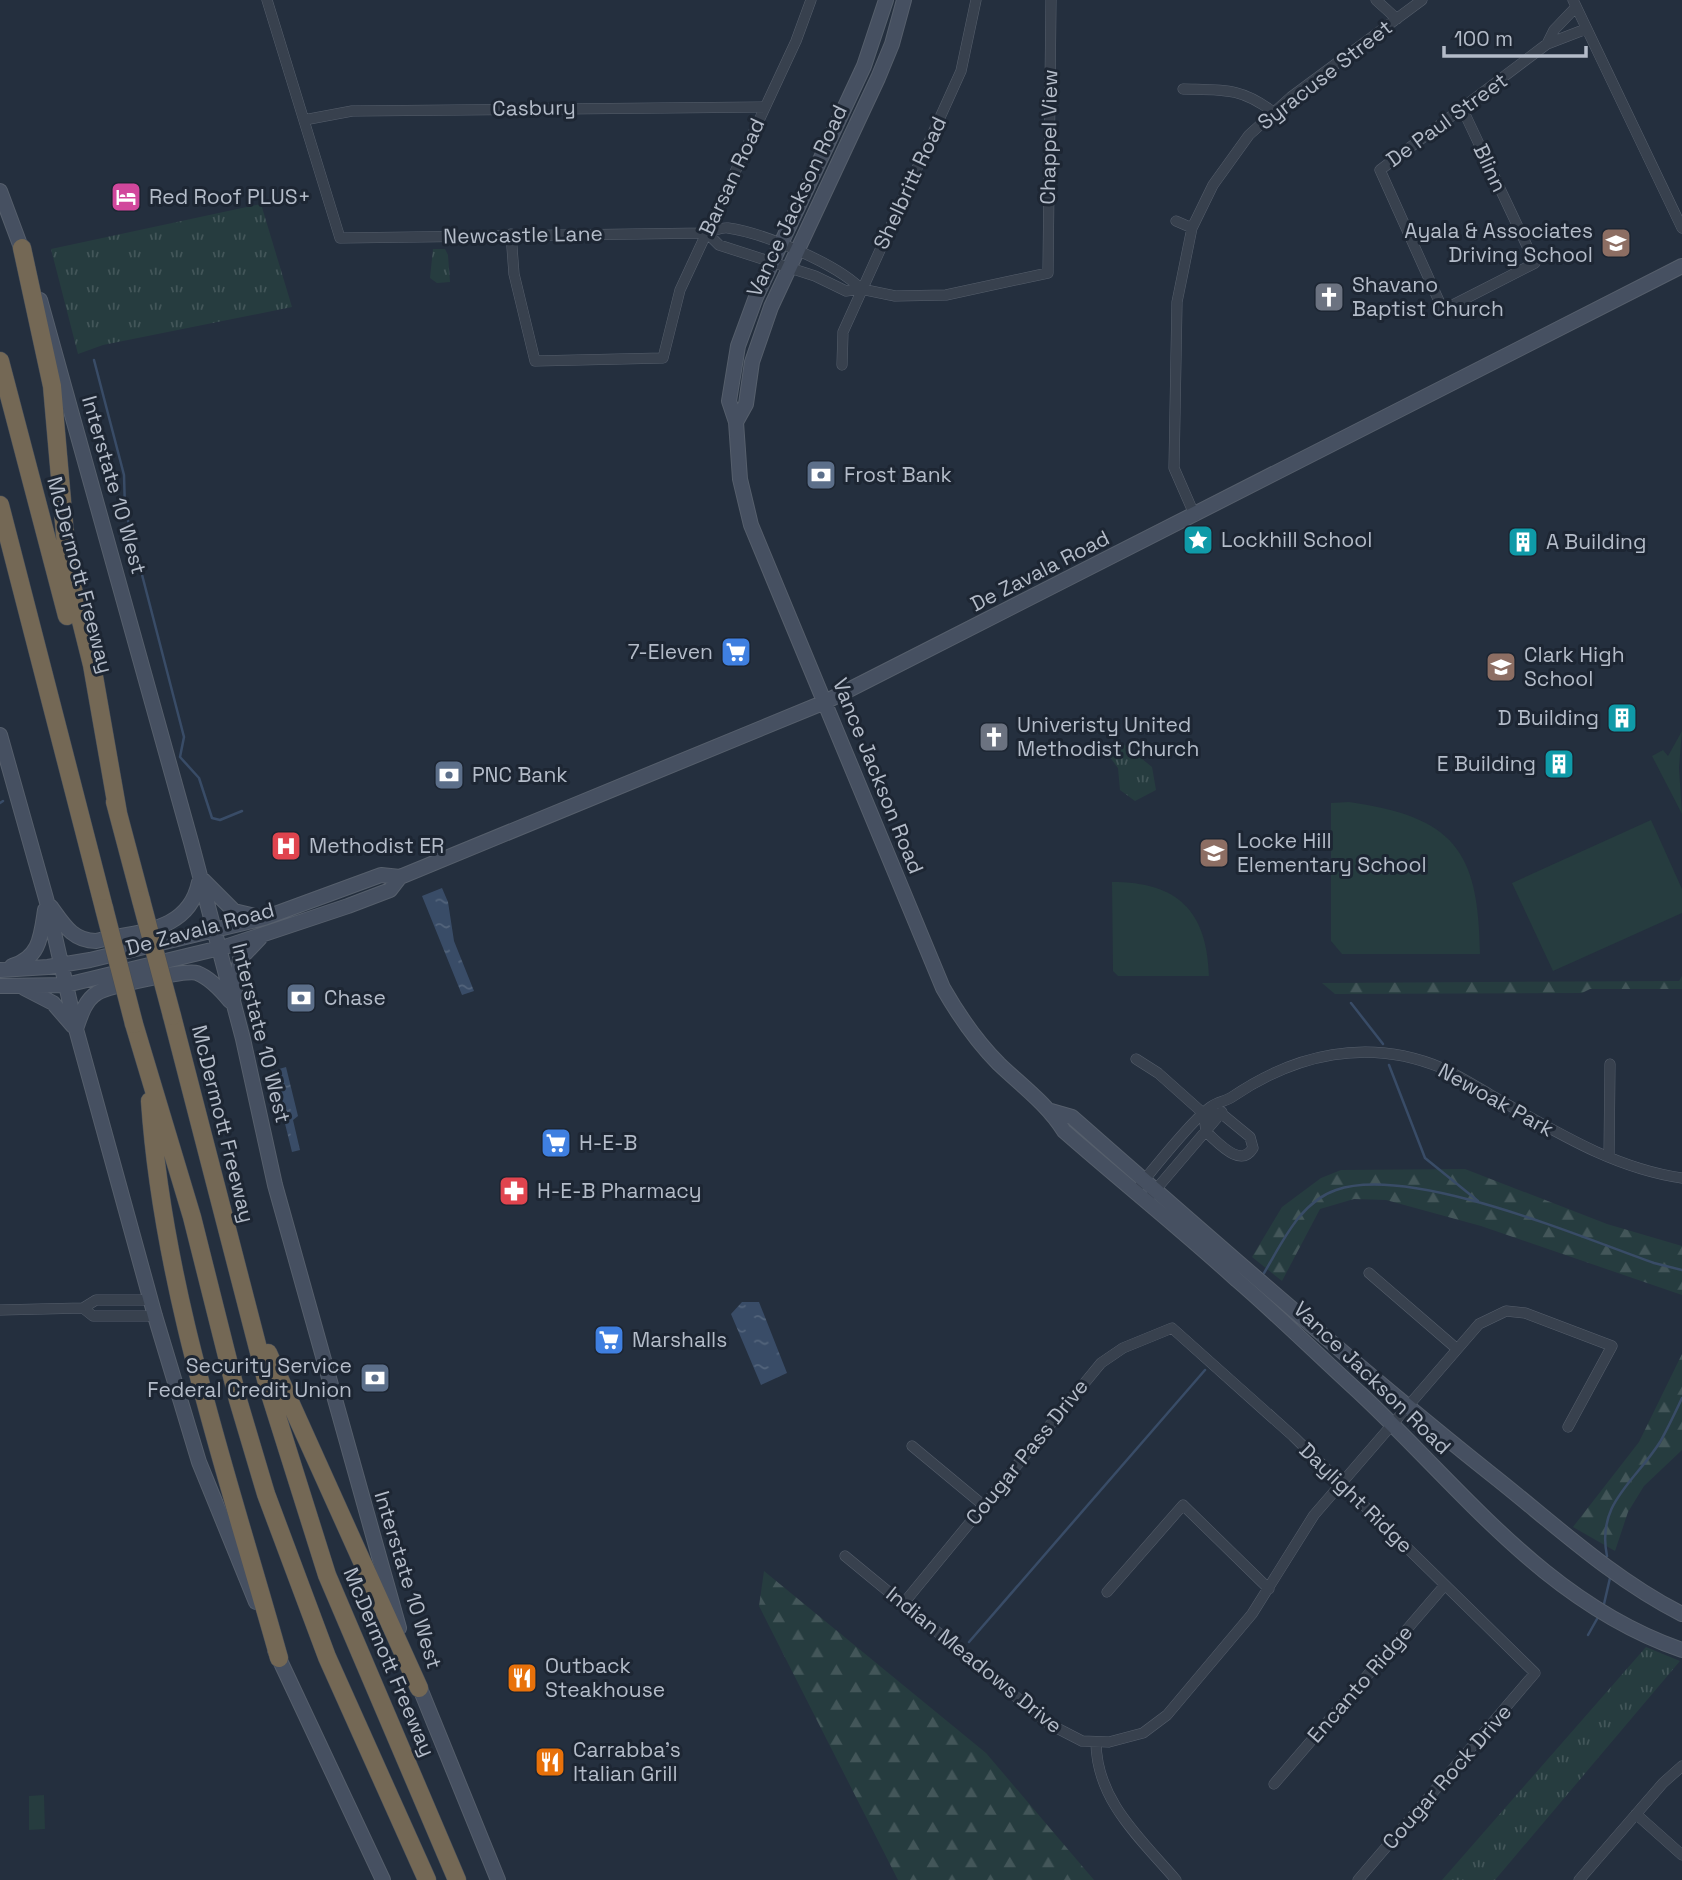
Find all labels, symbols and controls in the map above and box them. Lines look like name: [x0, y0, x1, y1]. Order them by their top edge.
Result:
street label: Syracuse Street: [1252, 14, 1397, 136]
scale bar: [1444, 14, 1586, 58]
text: 100 m: [1454, 25, 1513, 52]
street label: De Paul Street: [1381, 66, 1513, 173]
street label: Chappel View: [1034, 69, 1063, 205]
street label: Casbury: [492, 93, 576, 122]
street label: Vance Jackson Road: [740, 100, 853, 301]
street label: Shelbritt Road: [867, 112, 952, 253]
street label: Barsan Road: [693, 114, 771, 240]
street label: Blinn: [1468, 139, 1513, 196]
hotel icon: Red Roof PLUS+: [109, 180, 143, 214]
place label: Red Roof PLUS+: [149, 183, 311, 210]
place label: Ayala & Associates Driving School: [1404, 217, 1593, 268]
street label: Newcastle Lane: [443, 220, 603, 249]
school or university icon: Ayala & Associates Driving School: [1599, 226, 1633, 260]
place label: Shavano Baptist Church: [1352, 271, 1504, 322]
church icon: Shavano Baptist Church: [1312, 280, 1346, 314]
street label: Interstate 10 West: [76, 392, 153, 577]
bank icon: Frost Bank: [804, 458, 838, 492]
place label: Frost Bank: [844, 461, 952, 488]
street label: McDermott Freeway: [41, 473, 120, 676]
place icon: Lockhill School: [1181, 523, 1215, 557]
street label: De Zavala Road: [966, 524, 1114, 617]
building icon: A Building: [1506, 525, 1540, 559]
place label: Lockhill School: [1221, 526, 1372, 553]
place label: A Building: [1546, 528, 1646, 555]
supermarket icon: 7-Eleven: [719, 635, 753, 669]
place label: 7-Eleven: [628, 638, 713, 665]
place label: Clark High School: [1524, 641, 1625, 692]
school or university icon: Clark High School: [1484, 650, 1518, 684]
street label: Vance Jackson Road: [827, 674, 930, 878]
building icon: D Building: [1605, 701, 1639, 735]
place label: D Building: [1498, 704, 1599, 731]
place label: Univeristy United Methodist Church: [1017, 711, 1199, 762]
church icon: Univeristy United Methodist Church: [977, 720, 1011, 754]
building icon: E Building: [1542, 747, 1576, 781]
place label: E Building: [1437, 750, 1536, 777]
bank icon: PNC Bank: [432, 758, 466, 792]
place label: PNC Bank: [472, 761, 568, 788]
place label: Locke Hill Elementary School: [1237, 827, 1427, 878]
hospital icon: Methodist ER: [269, 829, 303, 863]
place label: Methodist ER: [309, 832, 444, 859]
school or university icon: Locke Hill Elementary School: [1197, 836, 1231, 870]
street label: De Zavala Road: [123, 896, 277, 961]
street label: Interstate 10 West: [226, 940, 297, 1126]
bank icon: Chase: [284, 981, 318, 1015]
place label: Chase: [324, 984, 386, 1011]
street label: McDermott Freeway: [186, 1022, 261, 1225]
street label: Newoak Park: [1434, 1057, 1559, 1142]
supermarket icon: H-E-B: [539, 1126, 573, 1160]
place label: H-E-B: [579, 1129, 638, 1156]
pharmacy icon: H-E-B Pharmacy: [497, 1174, 531, 1208]
place label: H-E-B Pharmacy: [537, 1177, 702, 1204]
street label: Vance Jackson Road: [1288, 1295, 1457, 1460]
supermarket icon: Marshalls: [592, 1323, 626, 1357]
place label: Marshalls: [632, 1326, 727, 1353]
place label: Security Service Federal Credit Union: [147, 1352, 352, 1403]
bank icon: Security Service Federal Credit Union: [358, 1361, 392, 1395]
street label: Cougar Pass Drive: [959, 1373, 1094, 1530]
street label: Daylight Ridge: [1294, 1437, 1419, 1559]
street label: Interstate 10 West: [369, 1488, 448, 1672]
street label: McDermott Freeway: [337, 1563, 441, 1760]
street label: Indian Meadows Drive: [881, 1580, 1068, 1739]
street label: Encanto Ridge: [1301, 1619, 1418, 1748]
place label: Outback Steakhouse: [545, 1652, 665, 1703]
restaurant icon: Outback Steakhouse: [505, 1661, 539, 1695]
street label: Cougar Rock Drive: [1376, 1698, 1517, 1855]
place label: Carrabba's Italian Grill: [573, 1736, 681, 1787]
restaurant icon: Carrabba's Italian Grill: [533, 1745, 567, 1779]

